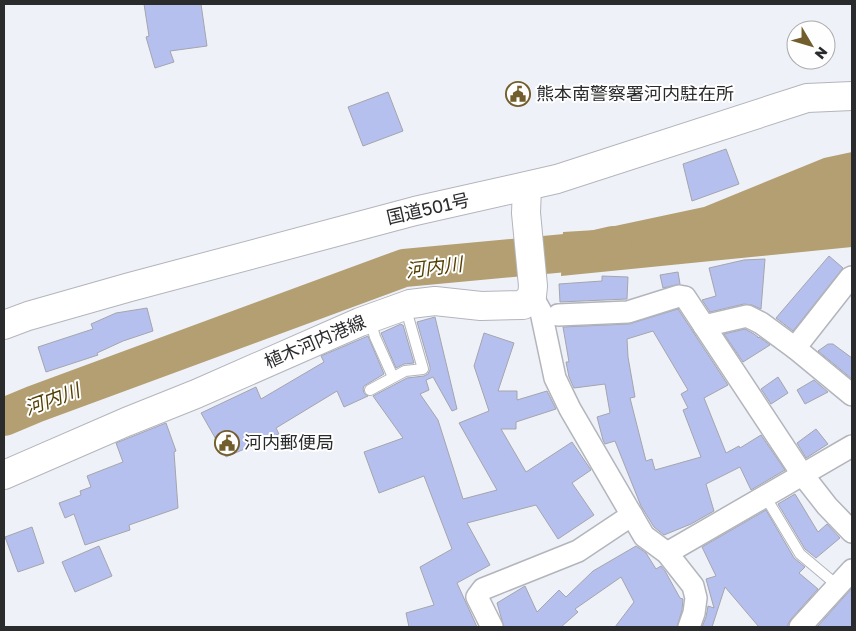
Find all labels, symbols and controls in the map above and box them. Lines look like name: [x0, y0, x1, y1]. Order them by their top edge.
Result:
north arrow: [786, 20, 836, 70]
text: N: [812, 44, 832, 63]
public building icon: 熊本南警察署河内駐在所: [505, 81, 531, 107]
place label: 熊本南警察署河内駐在所: [536, 82, 734, 104]
street label: 国道501号: [384, 188, 471, 228]
water label: 河内川: [404, 251, 466, 281]
street label: 植木河内港線: [261, 310, 369, 372]
water label: 河内川: [21, 377, 84, 419]
public building icon: 河内郵便局: [214, 430, 240, 456]
place label: 河内郵便局: [244, 431, 334, 453]

